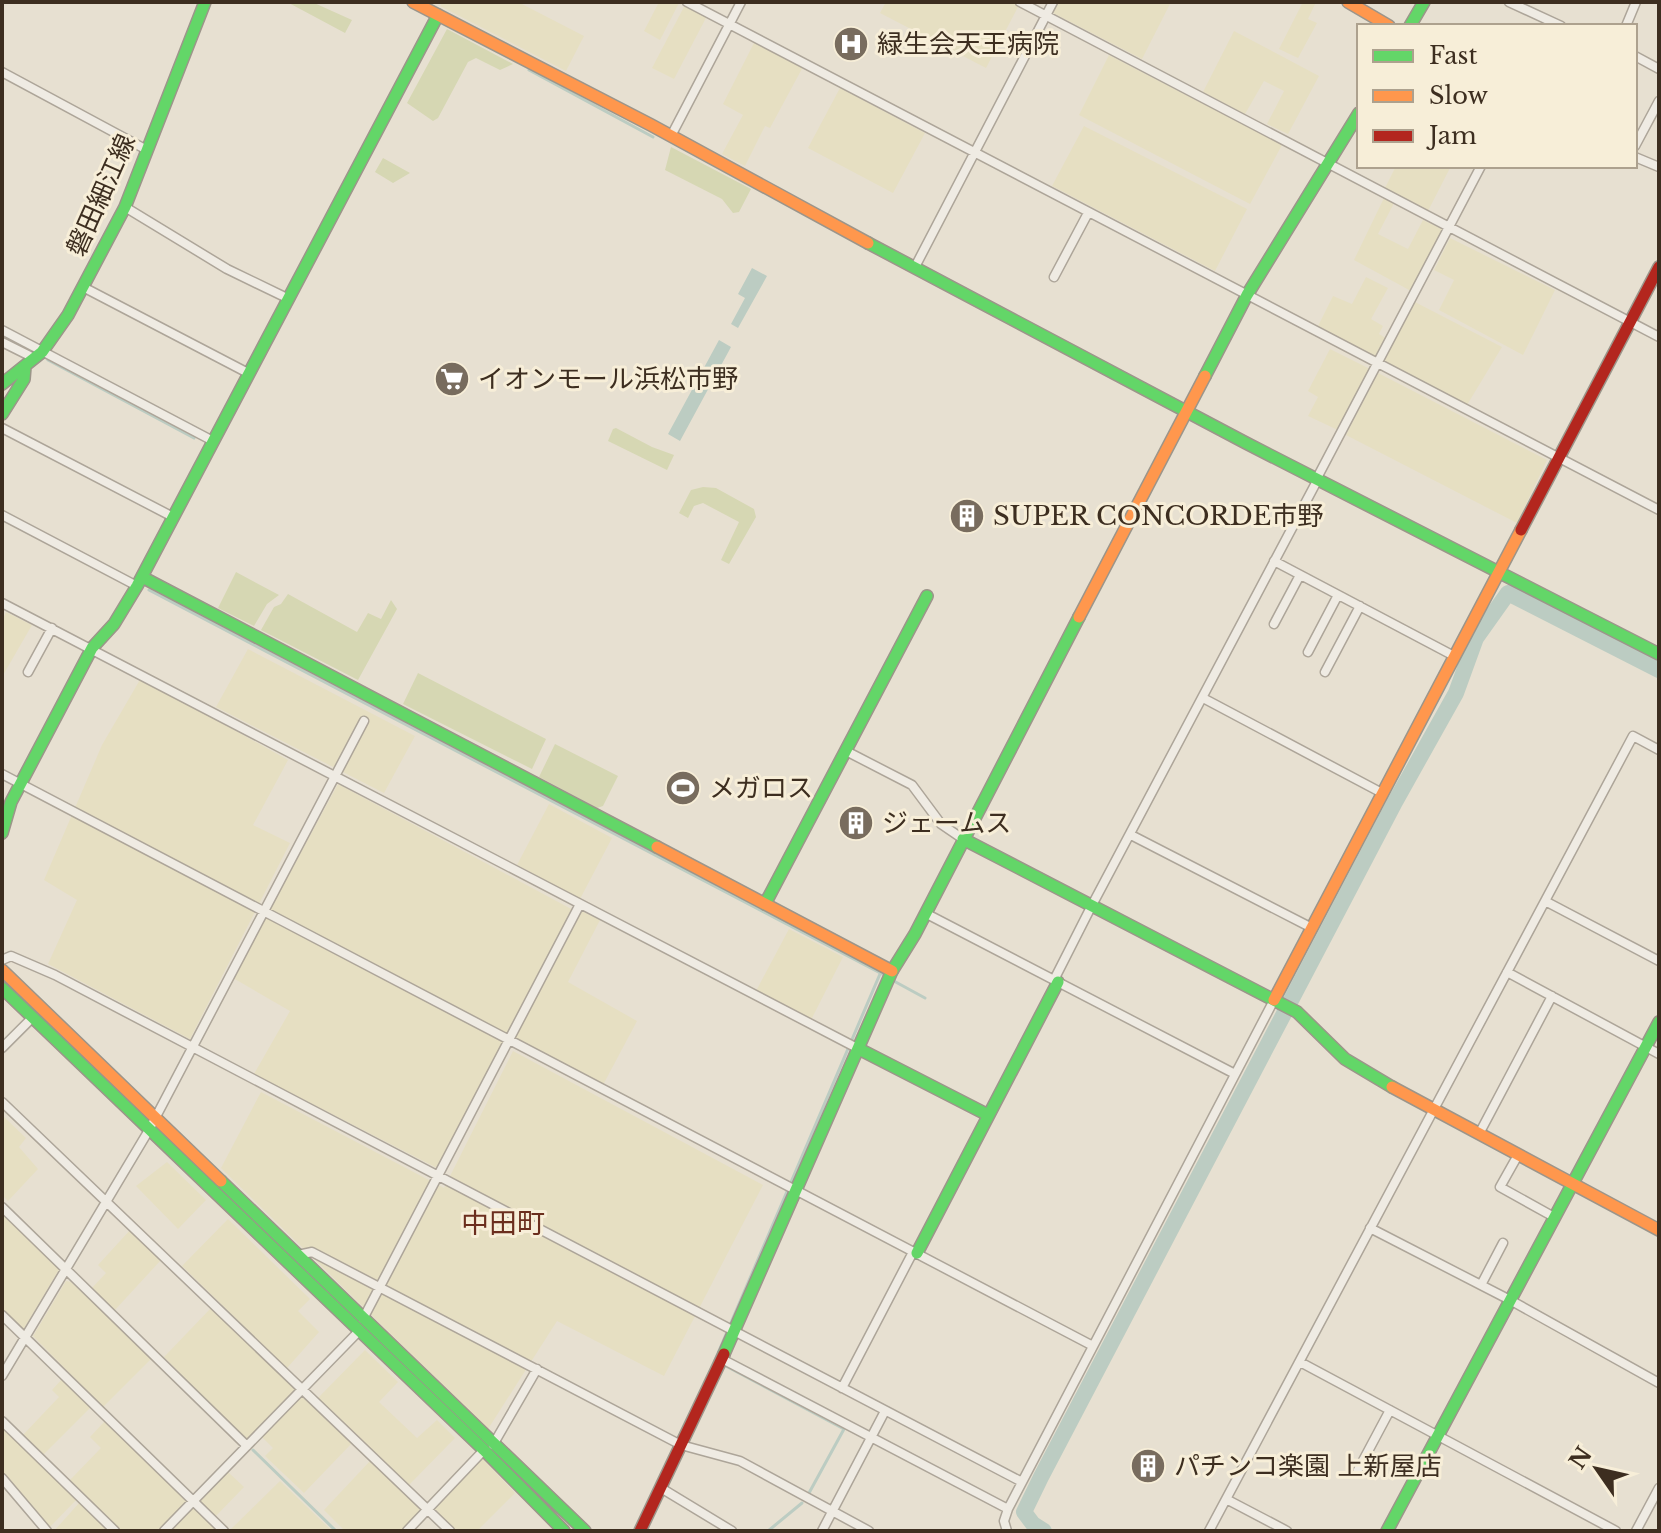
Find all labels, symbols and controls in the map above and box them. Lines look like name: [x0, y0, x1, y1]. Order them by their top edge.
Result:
legend: [1357, 24, 1637, 168]
hospital icon: 緑生会天王病院: [832, 25, 870, 63]
place label: 緑生会天王病院: [877, 28, 1059, 60]
text: Fast: [1429, 41, 1477, 70]
text: Slow: [1429, 81, 1488, 110]
text: Jam: [1426, 121, 1477, 150]
street label: 磐田細江線: [60, 129, 142, 261]
supermarket icon: イオンモール浜松市野: [433, 360, 471, 398]
place label: イオンモール浜松市野: [478, 363, 738, 395]
building icon: SUPER CONCORDE市野: [948, 497, 986, 535]
place label: SUPER CONCORDE市野: [993, 500, 1323, 532]
sports icon: メガロス: [664, 769, 702, 807]
place label: メガロス: [709, 772, 813, 804]
building icon: ジェームス: [837, 804, 875, 842]
place label: ジェームス: [882, 807, 1011, 839]
district label: 中田町: [461, 1206, 545, 1241]
north arrow: [1557, 1429, 1637, 1509]
text: N: [1564, 1442, 1598, 1474]
building icon: パチンコ楽園 上新屋店: [1129, 1447, 1167, 1485]
place label: パチンコ楽園 上新屋店: [1174, 1450, 1441, 1482]

